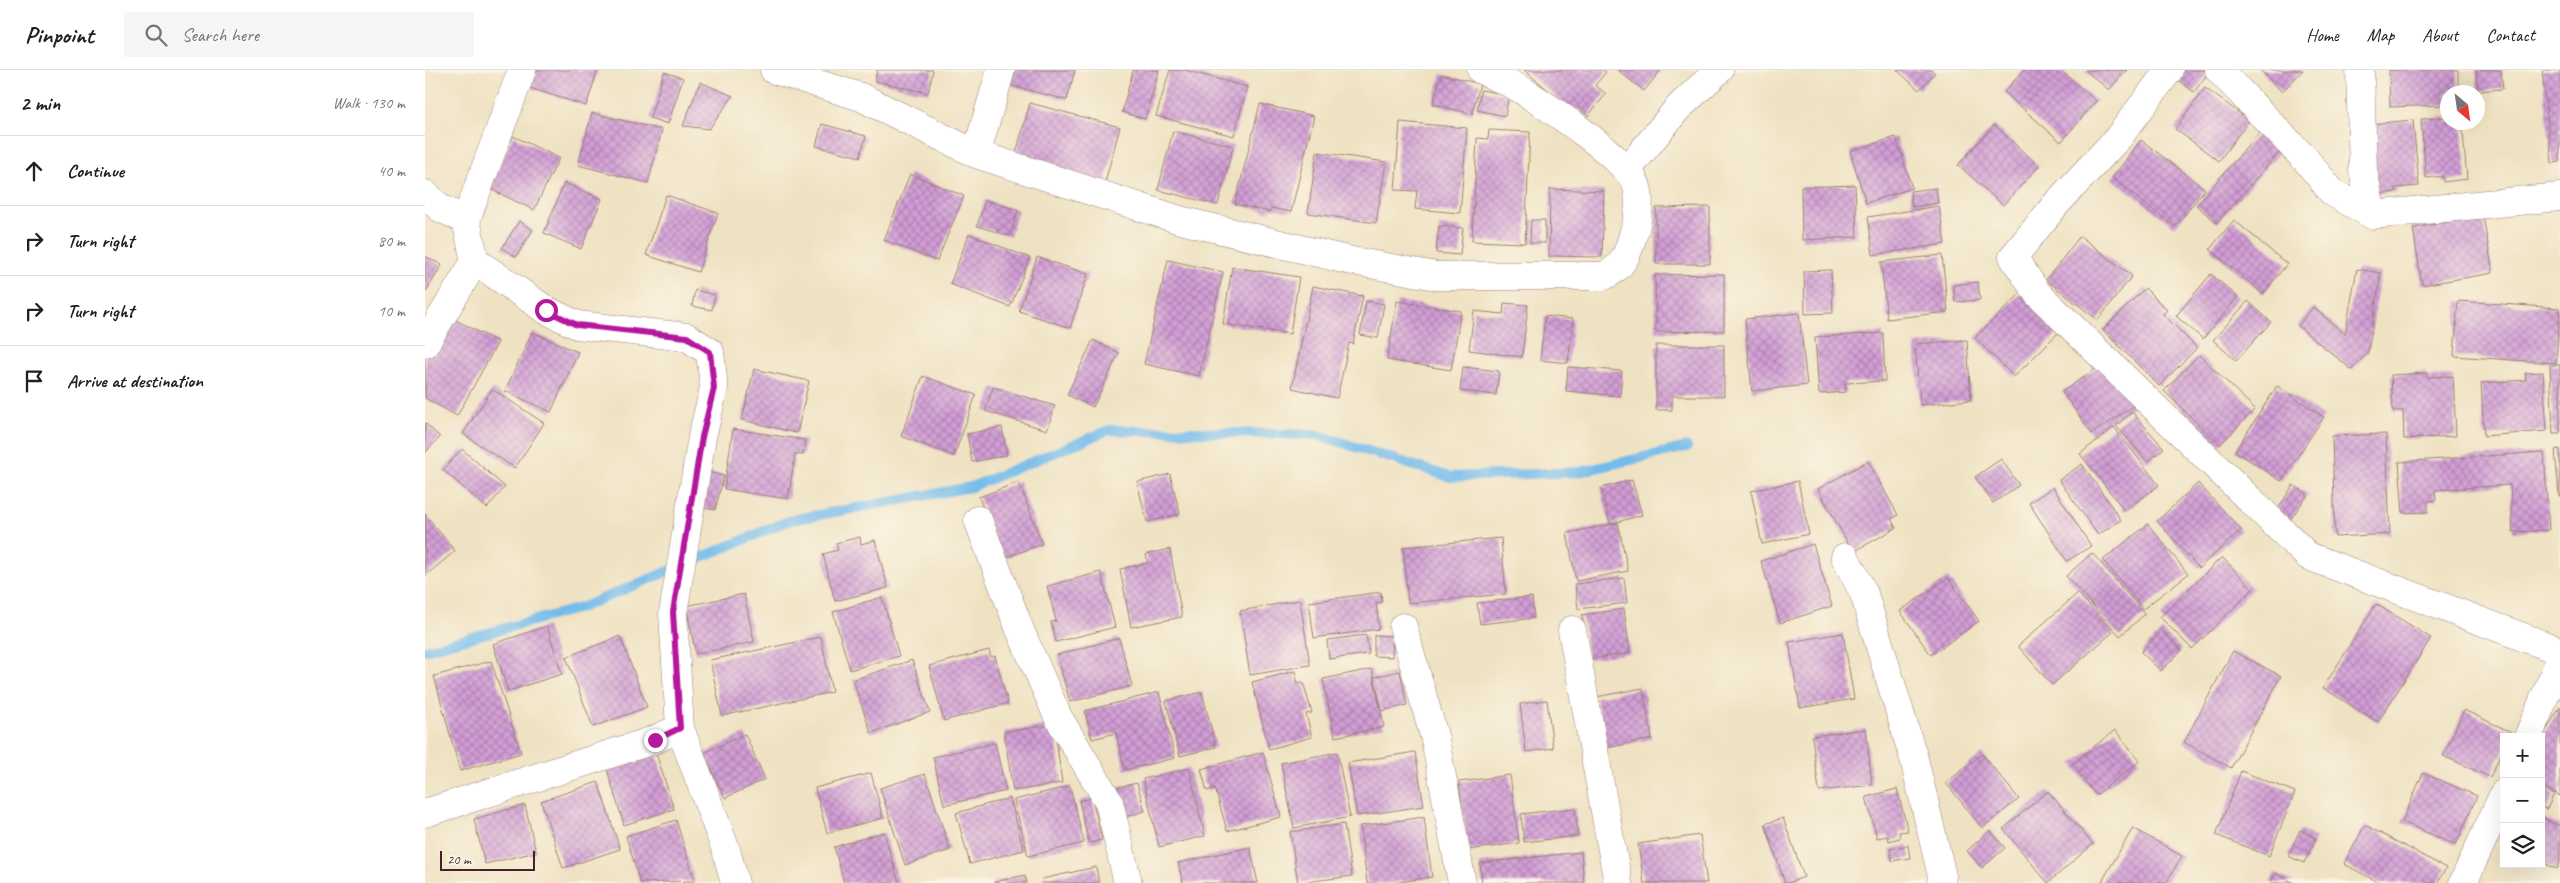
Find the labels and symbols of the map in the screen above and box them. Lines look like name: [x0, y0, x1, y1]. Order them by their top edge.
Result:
north arrow: [2440, 85, 2485, 130]
route start: [535, 299, 558, 322]
route end: [644, 729, 667, 752]
scale bar: [440, 848, 535, 871]

